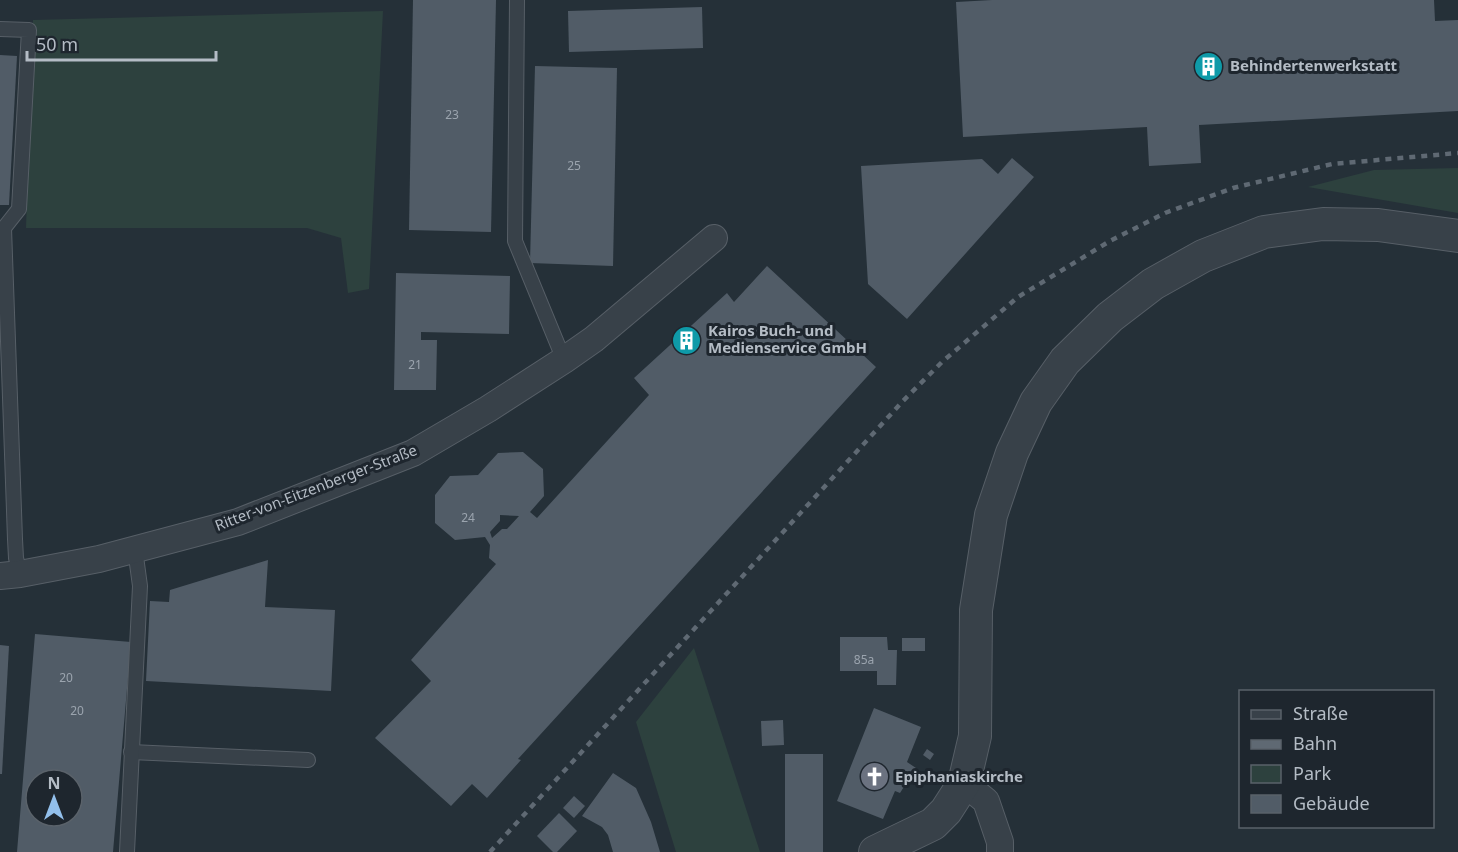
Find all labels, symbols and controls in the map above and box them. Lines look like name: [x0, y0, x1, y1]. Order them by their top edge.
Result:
scale bar: [27, 24, 216, 62]
text: 50 m: [36, 32, 78, 56]
building icon: Behindertenwerkstatt: [1193, 50, 1225, 82]
place label: Behindertenwerkstatt: [1230, 55, 1398, 75]
house number: 23: [445, 106, 459, 123]
house number: 25: [567, 157, 581, 174]
place label: Kairos Buch- und Medienservice GmbH: [708, 320, 867, 357]
building icon: Kairos Buch- und Medienservice GmbH: [671, 324, 703, 356]
house number: 21: [408, 356, 422, 373]
street label: Ritter-von-Eitzenberger-Straße: [212, 439, 420, 535]
house number: 24: [461, 509, 475, 526]
house number: 85a: [854, 651, 874, 668]
house number: 20: [59, 669, 73, 686]
legend: [1239, 690, 1434, 828]
text: Straße: [1293, 701, 1348, 725]
house number: 20: [70, 702, 84, 719]
text: Bahn: [1293, 731, 1337, 755]
church icon: Epiphaniaskirche: [858, 761, 890, 793]
text: Park: [1293, 761, 1331, 785]
place label: Epiphaniaskirche: [895, 766, 1023, 786]
north arrow: [24, 768, 84, 828]
text: N: [47, 772, 61, 794]
text: Gebäude: [1293, 791, 1370, 815]

